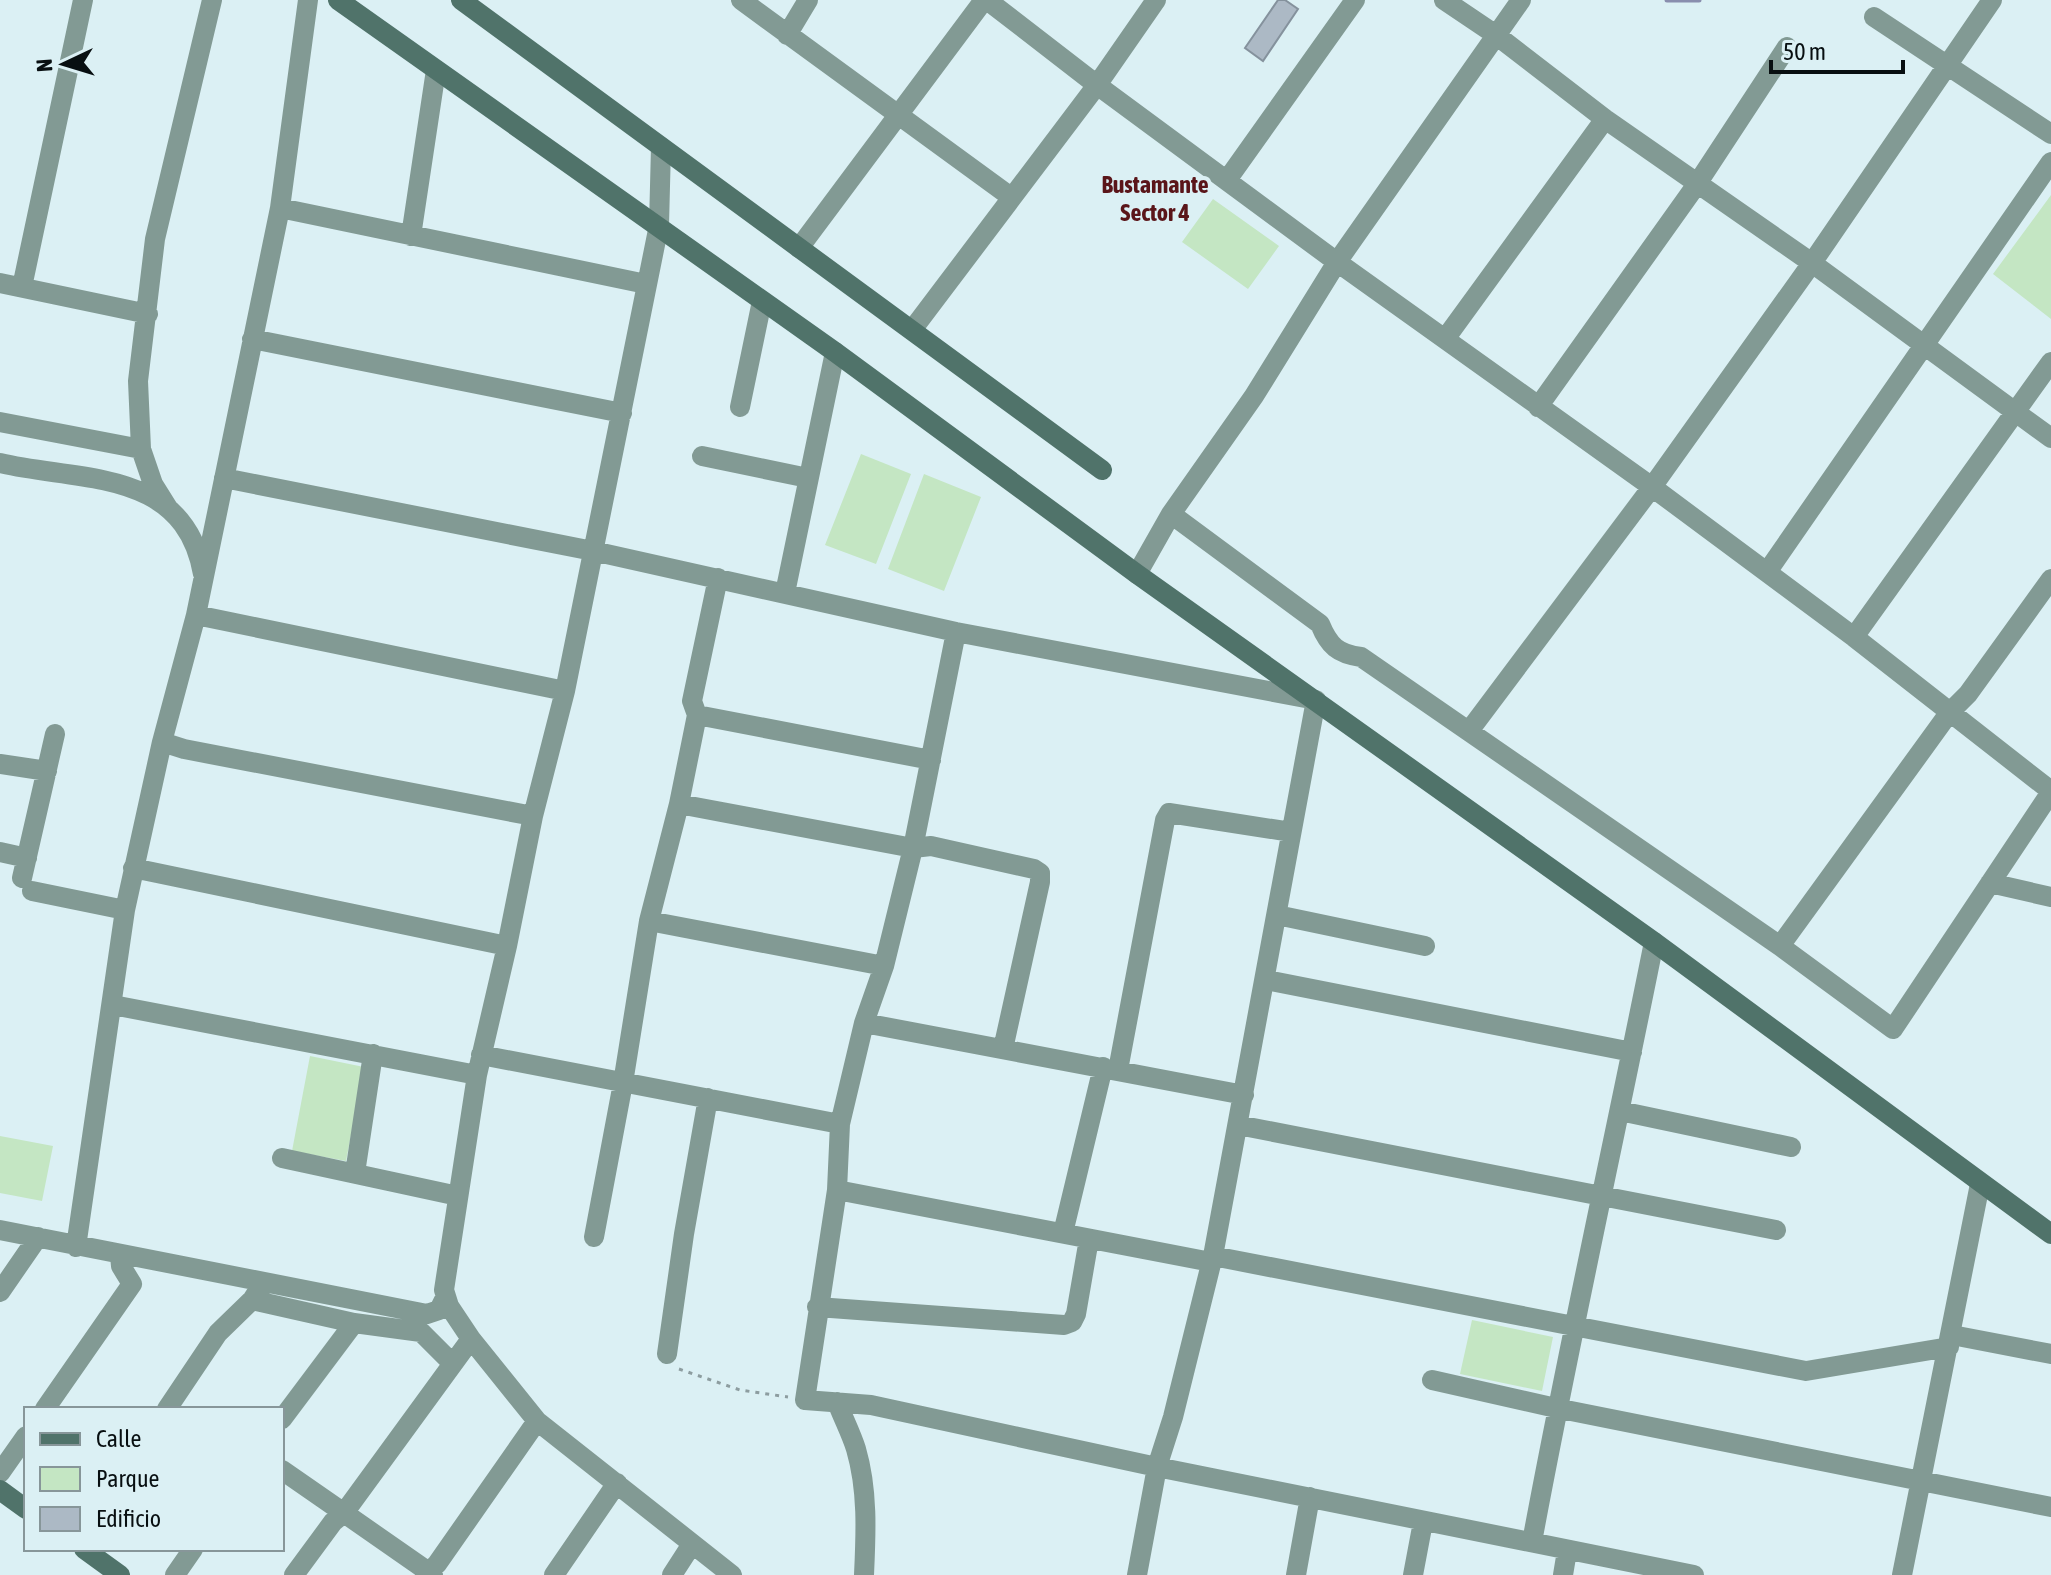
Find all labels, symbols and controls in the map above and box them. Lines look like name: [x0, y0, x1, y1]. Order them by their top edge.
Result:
north arrow: [24, 24, 104, 104]
scale bar: [1771, 24, 1903, 74]
text: 50 m: [1783, 38, 1826, 65]
text: N: [31, 58, 57, 73]
district label: Bustamante Sector 4: [1101, 171, 1209, 226]
legend: [24, 1407, 284, 1551]
text: Calle: [96, 1425, 141, 1452]
text: Parque: [96, 1465, 159, 1492]
text: Edificio: [96, 1505, 161, 1532]

